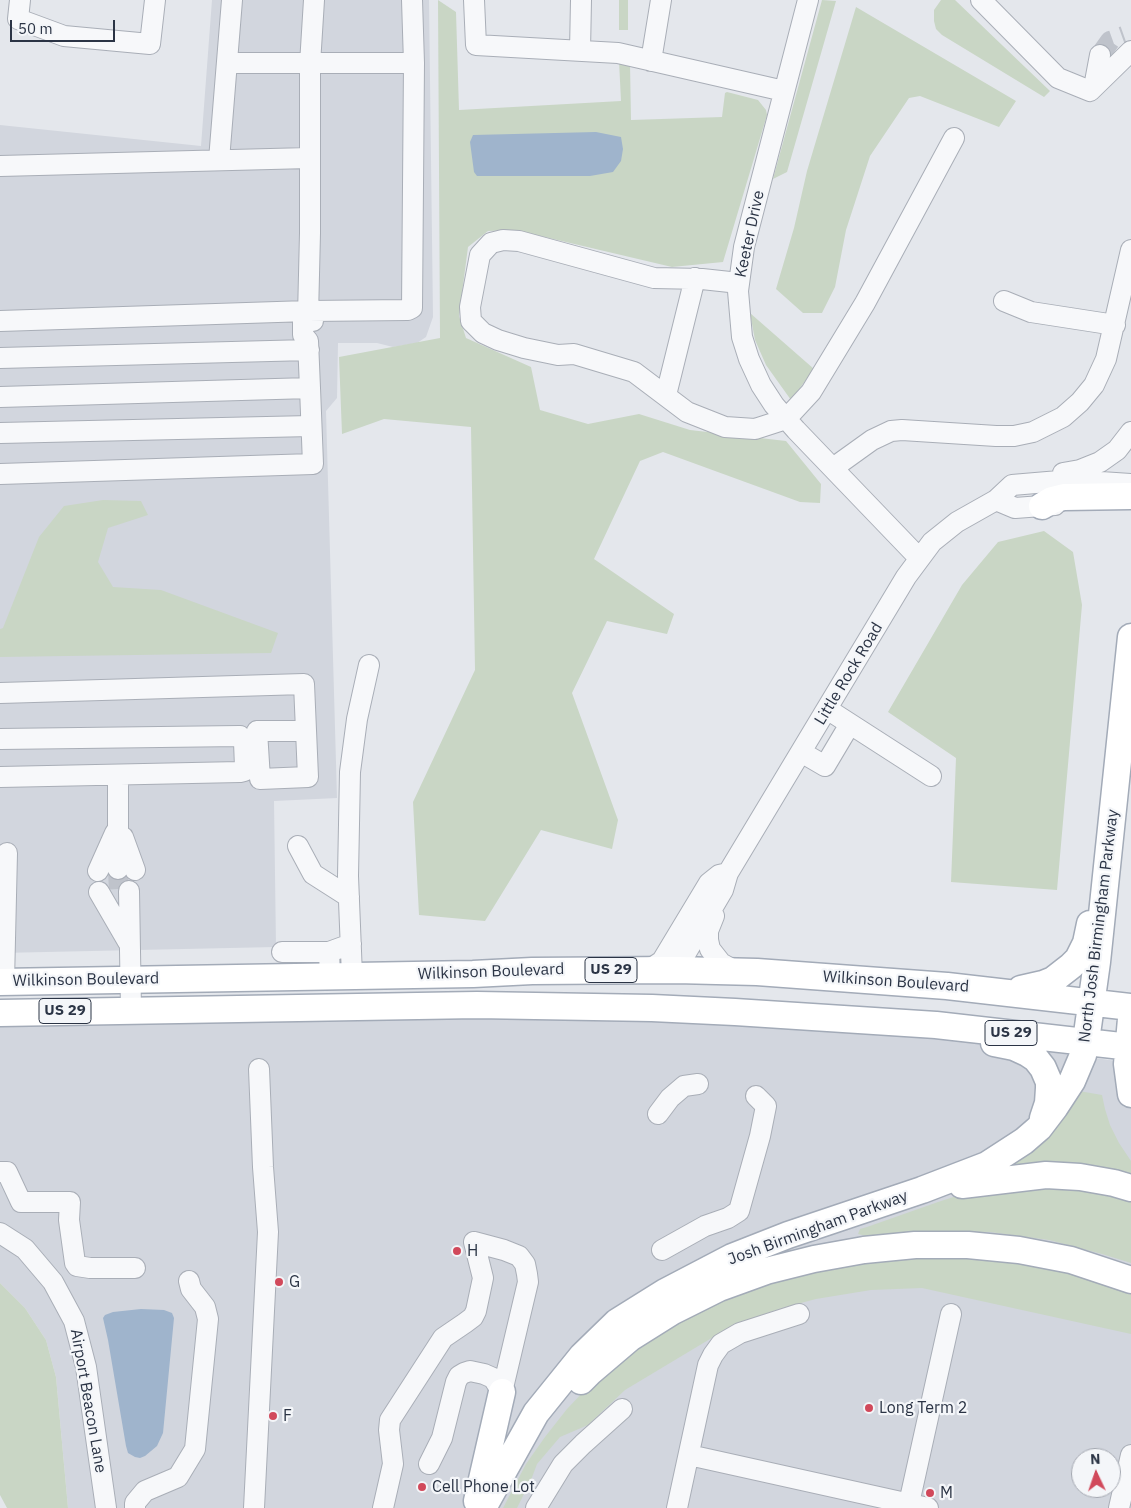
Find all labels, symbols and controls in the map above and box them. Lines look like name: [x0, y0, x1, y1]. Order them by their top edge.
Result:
scale bar: [12, 10, 118, 42]
text: 50 m: [18, 19, 53, 38]
street label: Keeter Drive: [731, 189, 769, 279]
street label: Little Rock Road: [811, 619, 887, 729]
street label: North Josh Birmingham Parkway: [1075, 808, 1123, 1044]
road number: US 29: [585, 958, 637, 982]
street label: Wilkinson Boulevard: [417, 960, 565, 984]
street label: Wilkinson Boulevard: [822, 967, 970, 997]
street label: Wilkinson Boulevard: [13, 969, 159, 991]
road number: US 29: [39, 998, 91, 1024]
road number: US 29: [985, 1020, 1037, 1046]
street label: Josh Birmingham Parkway: [725, 1186, 911, 1270]
place label: H: [467, 1241, 478, 1261]
marker: H: [451, 1245, 463, 1257]
place label: G: [289, 1272, 300, 1292]
marker: G: [273, 1276, 285, 1288]
street label: Airport Beacon Lane: [66, 1328, 110, 1474]
place label: Long Term 2: [879, 1398, 967, 1418]
marker: Long Term 2: [863, 1402, 875, 1414]
place label: F: [283, 1406, 292, 1426]
marker: F: [267, 1410, 279, 1422]
north arrow: [1071, 1448, 1121, 1498]
text: N: [1090, 1450, 1101, 1468]
place label: Cell Phone Lot: [432, 1477, 535, 1497]
marker: Cell Phone Lot: [416, 1481, 428, 1493]
place label: M: [940, 1483, 953, 1503]
marker: M: [924, 1487, 936, 1499]

